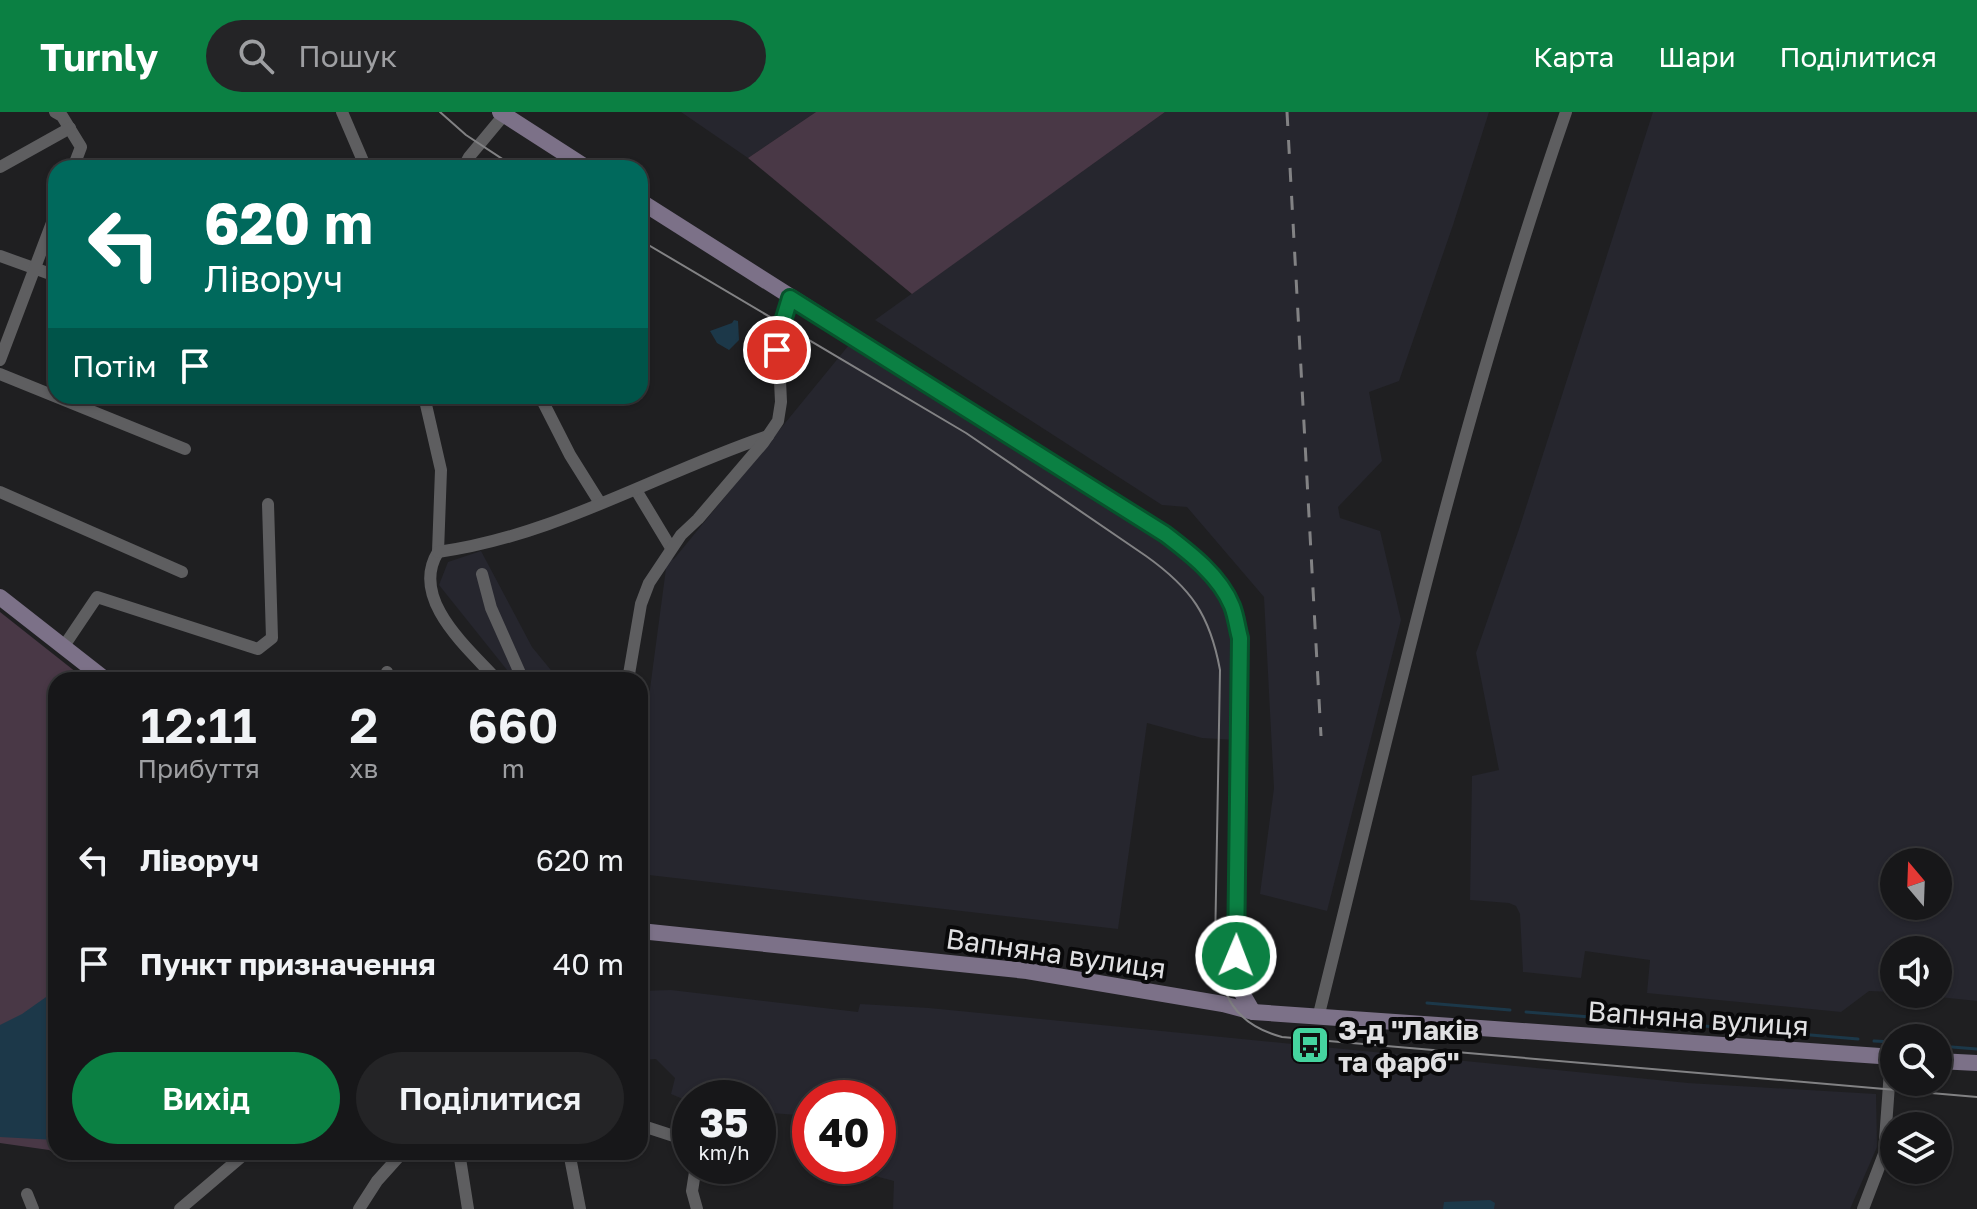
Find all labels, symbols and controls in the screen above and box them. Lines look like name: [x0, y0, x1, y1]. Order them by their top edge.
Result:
search box: [206, 20, 766, 92]
text: Turnly: [40, 34, 158, 79]
icon: search: [234, 34, 278, 78]
text: Пошук: [298, 38, 397, 74]
text: Карта: [1533, 40, 1614, 73]
text: Шари: [1658, 40, 1736, 73]
text: Поділитися: [1780, 40, 1937, 73]
text: 620 m: [204, 189, 373, 256]
icon: left: [72, 192, 176, 296]
text: Ліворуч: [204, 257, 343, 300]
pin: [743, 316, 811, 384]
icon: arrive: [755, 328, 799, 372]
icon: arrive: [173, 344, 217, 388]
text: Потім: [72, 348, 157, 384]
text: 12:11: [141, 696, 257, 754]
text: 2: [349, 696, 378, 754]
text: 660: [468, 696, 558, 754]
text: Прибуття: [138, 753, 260, 784]
text: хв: [349, 753, 378, 784]
text: m: [502, 753, 525, 784]
icon: left: [72, 838, 116, 882]
text: Ліворуч: [140, 842, 259, 878]
text: 620 m: [536, 842, 624, 878]
north arrow: [1880, 848, 1952, 920]
map controls: [1880, 848, 1952, 1184]
position arrow: [1194, 914, 1278, 998]
street label: Вапняна вулиця: [944, 921, 1168, 985]
button: sound: [1880, 936, 1952, 1008]
icon: arrive: [72, 942, 116, 986]
text: Пункт призначення: [140, 946, 436, 982]
text: 40 m: [553, 946, 624, 982]
street label: Вапняна вулиця: [1586, 994, 1810, 1042]
place label: З-д "Лаків та фарб": [1338, 1013, 1479, 1078]
bus stop icon: З-д "Лаків та фарб": [1289, 1024, 1331, 1066]
button: search: [1880, 1024, 1952, 1096]
button: Вихід: [72, 1052, 340, 1144]
button: Поділитися: [356, 1052, 624, 1144]
speed limit sign: 40: [792, 1080, 896, 1184]
text: 35: [700, 1098, 748, 1146]
button: layers: [1880, 1112, 1952, 1184]
text: km/h: [699, 1140, 749, 1164]

